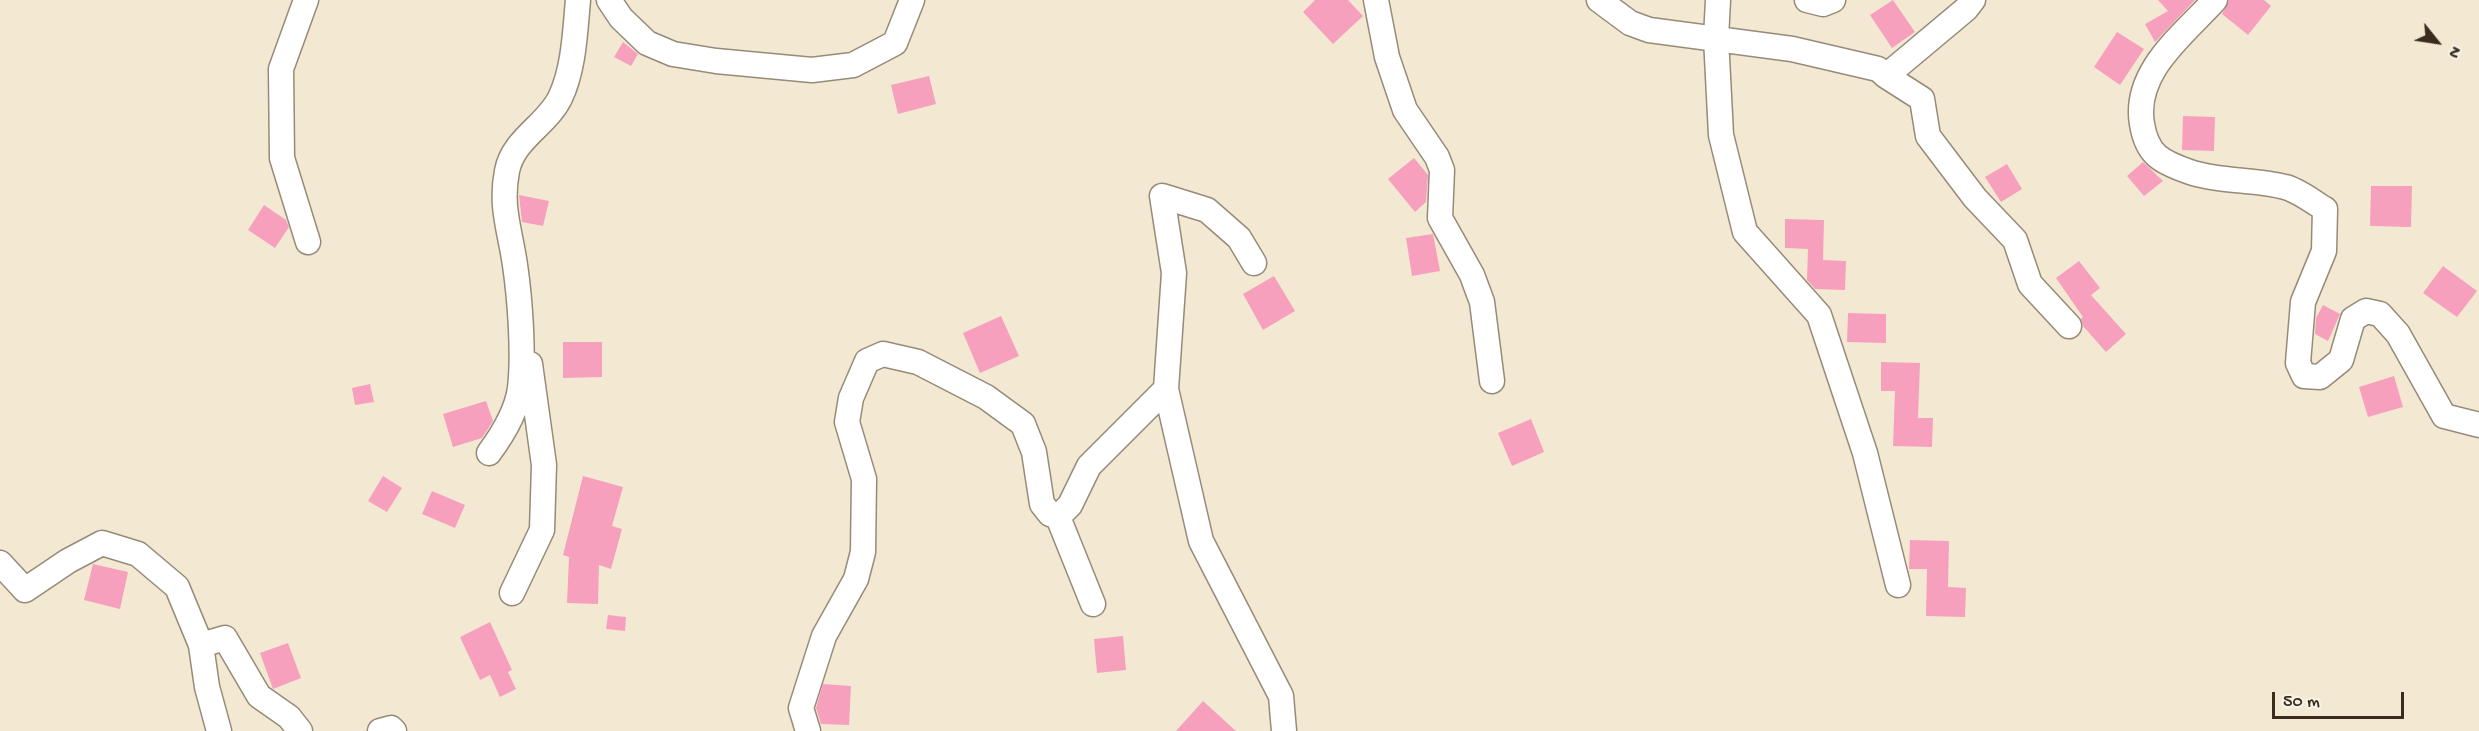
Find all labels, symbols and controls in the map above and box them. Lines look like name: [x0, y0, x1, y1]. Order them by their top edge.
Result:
north arrow: [2407, 12, 2467, 72]
text: N: [2442, 42, 2464, 61]
scale bar: [2275, 680, 2407, 718]
text: 50 m: [2283, 692, 2320, 713]

